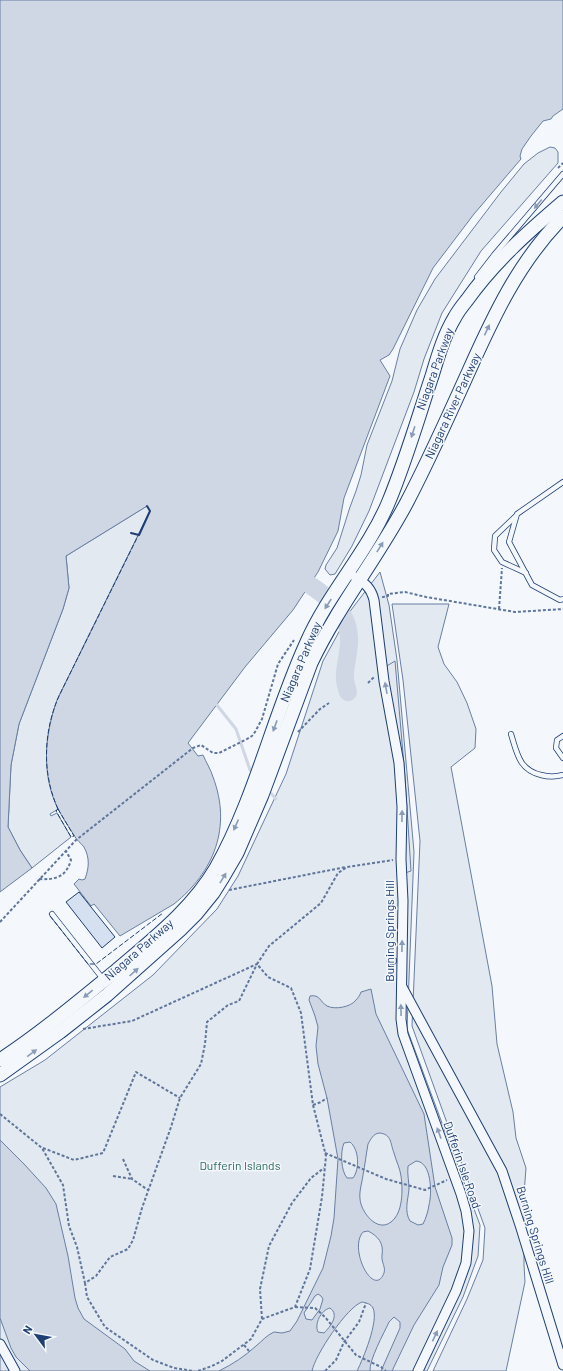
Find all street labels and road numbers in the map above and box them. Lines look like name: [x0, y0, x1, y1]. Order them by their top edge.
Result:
street label: Niagara Parkway: [413, 325, 456, 412]
street label: Niagara River Parkway: [421, 350, 483, 461]
street label: Niagara Parkway: [277, 619, 324, 704]
street label: Burning Springs Hill: [382, 880, 396, 982]
street label: Niagara Parkway: [101, 915, 176, 983]
street label: Dufferin Isle Road: [441, 1119, 484, 1210]
street label: Burning Springs Hill: [514, 1184, 557, 1285]

